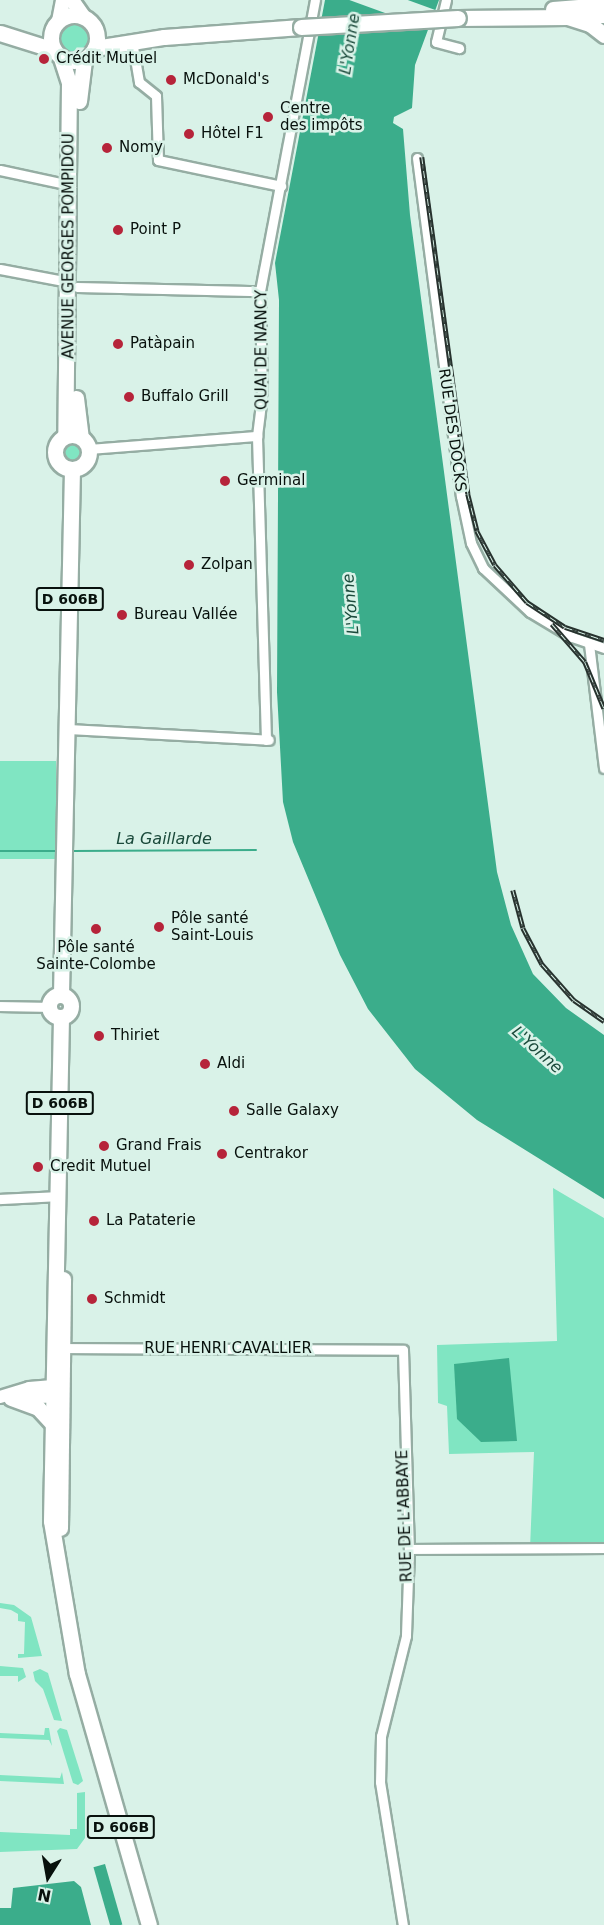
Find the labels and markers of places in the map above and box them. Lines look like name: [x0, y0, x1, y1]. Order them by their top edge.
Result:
place label: Crédit Mutuel: [56, 50, 157, 68]
marker: Crédit Mutuel: [37, 52, 51, 66]
place label: McDonald's: [183, 71, 269, 89]
marker: McDonald's: [164, 73, 178, 87]
place label: Centre des impôts: [280, 99, 363, 134]
marker: Centre des impôts: [261, 110, 275, 124]
place label: Hôtel F1: [201, 125, 264, 143]
marker: Hôtel F1: [182, 127, 196, 141]
place label: Nomy: [119, 139, 163, 157]
marker: Nomy: [100, 141, 114, 155]
place label: Point P: [130, 221, 181, 239]
marker: Point P: [111, 223, 125, 237]
place label: Patàpain: [130, 335, 195, 353]
marker: Patàpain: [111, 337, 125, 351]
place label: Buffalo Grill: [141, 388, 229, 406]
marker: Buffalo Grill: [122, 390, 136, 404]
place label: Germinal: [237, 472, 305, 490]
marker: Germinal: [218, 474, 232, 488]
place label: Zolpan: [201, 556, 253, 574]
marker: Zolpan: [182, 558, 196, 572]
place label: Bureau Vallée: [134, 606, 237, 624]
marker: Bureau Vallée: [115, 608, 129, 622]
place label: Pôle santé Saint-Louis: [171, 909, 253, 944]
marker: Pôle santé Saint-Louis: [152, 920, 166, 934]
marker: Pôle santé Sainte-Colombe: [89, 922, 103, 936]
place label: Pôle santé Sainte-Colombe: [36, 938, 156, 973]
place label: Thiriet: [111, 1027, 159, 1045]
marker: Thiriet: [92, 1029, 106, 1043]
place label: Aldi: [217, 1055, 245, 1073]
marker: Aldi: [198, 1057, 212, 1071]
place label: Salle Galaxy: [246, 1102, 339, 1120]
marker: Salle Galaxy: [227, 1104, 241, 1118]
place label: Grand Frais: [116, 1137, 202, 1155]
marker: Grand Frais: [97, 1139, 111, 1153]
place label: Centrakor: [234, 1145, 308, 1163]
marker: Centrakor: [215, 1147, 229, 1161]
place label: Credit Mutuel: [50, 1158, 151, 1176]
marker: Credit Mutuel: [31, 1160, 45, 1174]
place label: La Pataterie: [106, 1212, 196, 1230]
marker: La Pataterie: [87, 1214, 101, 1228]
place label: Schmidt: [104, 1290, 165, 1308]
marker: Schmidt: [85, 1292, 99, 1306]

